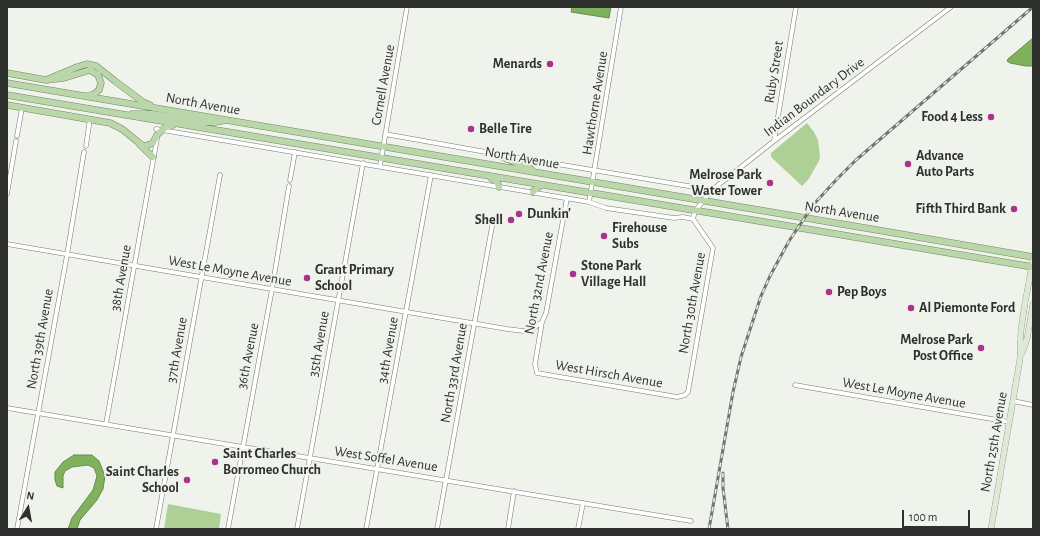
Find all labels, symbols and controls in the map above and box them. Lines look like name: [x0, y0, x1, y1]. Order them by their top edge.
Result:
street label: Ruby Street: [761, 40, 787, 104]
street label: Cornell Avenue: [368, 43, 398, 127]
street label: Hawthorne Avenue: [579, 50, 611, 156]
street label: Indian Boundary Drive: [760, 54, 868, 140]
place label: Menards: [493, 56, 542, 72]
marker: Menards: [545, 59, 555, 69]
street label: North Avenue: [164, 89, 242, 119]
place label: Food 4 Less: [921, 109, 983, 125]
marker: Food 4 Less: [986, 112, 996, 122]
place label: Belle Tire: [479, 121, 532, 137]
marker: Belle Tire: [466, 124, 476, 134]
street label: North Avenue: [483, 143, 561, 173]
place label: Advance Auto Parts: [916, 148, 974, 180]
marker: Advance Auto Parts: [903, 159, 913, 169]
place label: Melrose Park Water Tower: [689, 167, 762, 200]
marker: Melrose Park Water Tower: [765, 178, 775, 188]
street label: North Avenue: [803, 198, 881, 226]
place label: Fifth Third Bank: [915, 201, 1006, 217]
marker: Fifth Third Bank: [1009, 204, 1019, 214]
place label: Dunkin': [527, 206, 571, 222]
marker: Dunkin': [514, 209, 524, 219]
place label: Shell: [475, 212, 503, 228]
marker: Shell: [506, 215, 516, 225]
place label: Firehouse Subs: [612, 220, 667, 252]
street label: North 32nd Avenue: [521, 230, 557, 336]
marker: Firehouse Subs: [599, 231, 609, 241]
street label: 38th Avenue: [107, 243, 135, 313]
street label: North 30th Avenue: [675, 251, 709, 355]
street label: West Le Moyne Avenue: [167, 252, 293, 290]
place label: Stone Park Village Hall: [581, 258, 646, 290]
place label: Grant Primary School: [315, 262, 394, 294]
marker: Stone Park Village Hall: [568, 269, 578, 279]
marker: Grant Primary School: [302, 273, 312, 283]
place label: Pep Boys: [837, 284, 887, 300]
street label: North 39th Avenue: [23, 287, 57, 391]
marker: Pep Boys: [824, 287, 834, 297]
place label: Al Piemonte Ford: [919, 300, 1015, 316]
marker: Al Piemonte Ford: [906, 303, 916, 313]
street label: 35th Avenue: [305, 310, 333, 378]
street label: 34th Avenue: [374, 315, 402, 385]
street label: 37th Avenue: [163, 316, 191, 384]
street label: 36th Avenue: [233, 321, 263, 391]
street label: North 33rd Avenue: [437, 322, 471, 424]
place label: Melrose Park Post Office: [900, 332, 973, 364]
marker: Melrose Park Post Office: [976, 343, 986, 353]
street label: West Hirsch Avenue: [554, 356, 664, 392]
street label: West Le Moyne Avenue: [841, 374, 967, 412]
street label: North 25th Avenue: [977, 390, 1011, 494]
street label: West Soffel Avenue: [333, 443, 439, 475]
place label: Saint Charles Borromeo Church: [223, 446, 321, 478]
marker: Saint Charles Borromeo Church: [210, 457, 220, 467]
place label: Saint Charles School: [106, 464, 179, 496]
marker: Saint Charles School: [182, 475, 192, 485]
north arrow: [8, 488, 48, 528]
text: N: [26, 490, 35, 502]
scale bar: [904, 502, 972, 528]
text: 100 m: [909, 511, 937, 523]

